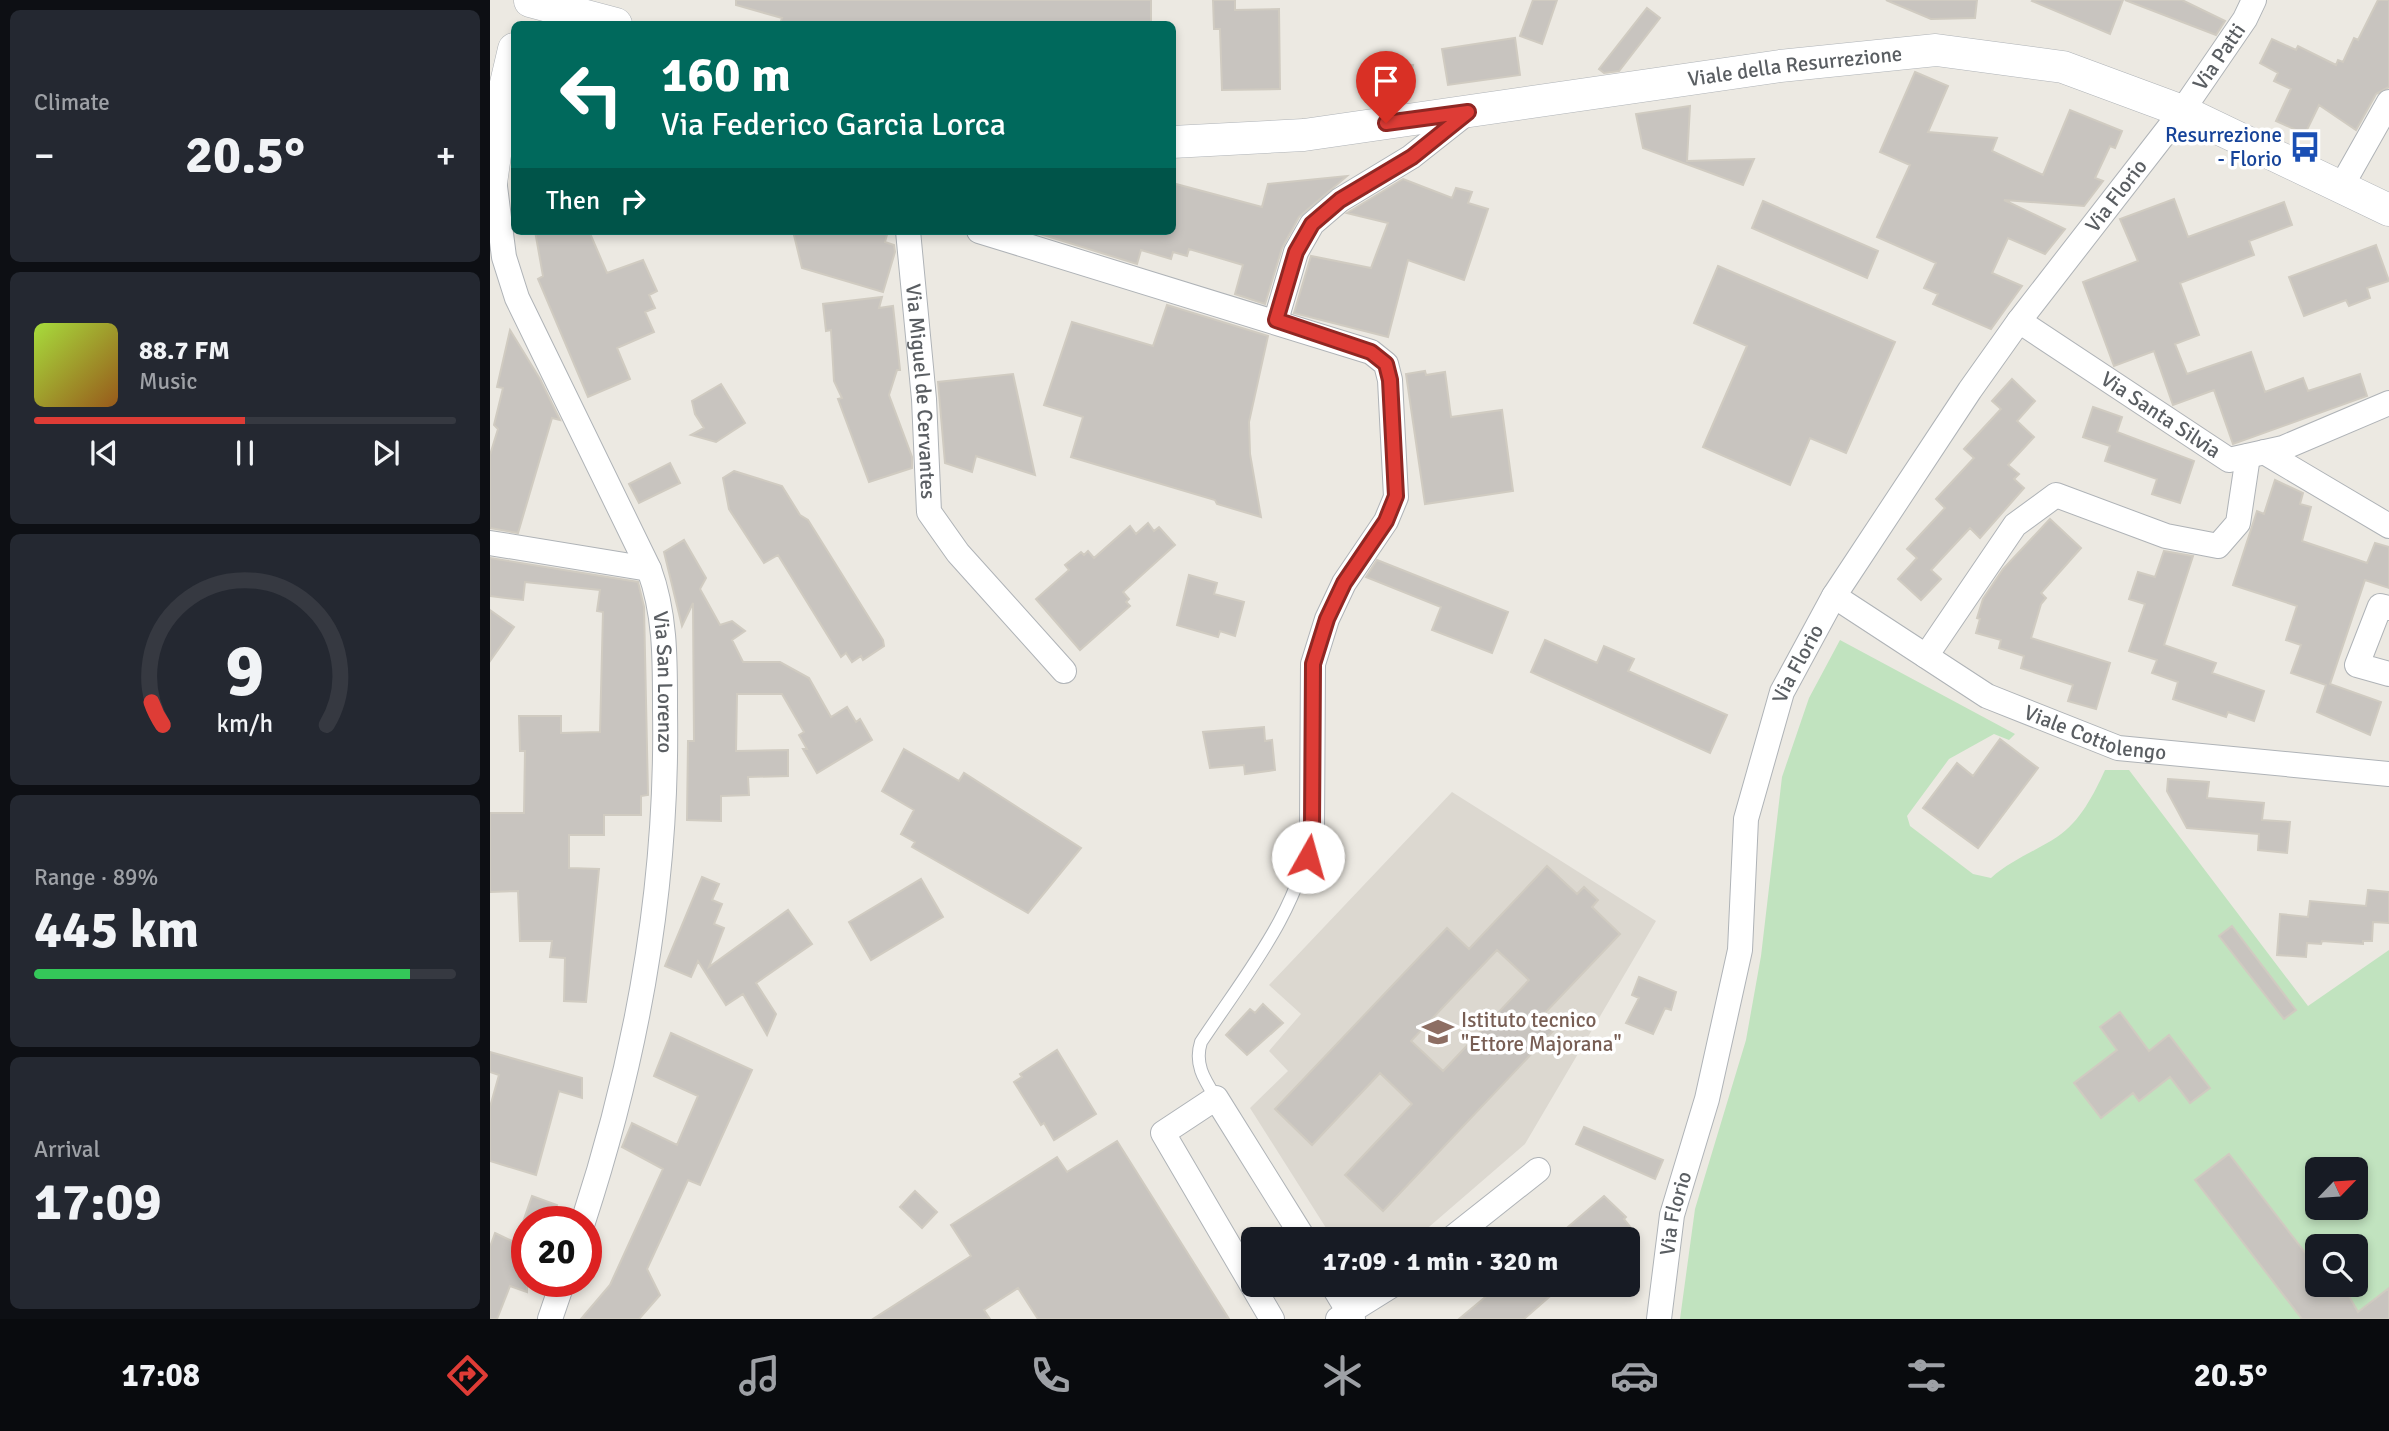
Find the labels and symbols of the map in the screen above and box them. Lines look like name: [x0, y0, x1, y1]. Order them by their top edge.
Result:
street label: Via Patti: [2187, 18, 2251, 95]
street label: Viale della Resurrezione: [1686, 41, 1903, 92]
pin: [1356, 51, 1416, 123]
place label: Resurrezione - Florio: [2165, 122, 2282, 172]
bus stop icon: Resurrezione - Florio: [2288, 130, 2322, 164]
street label: Via Florio: [2080, 154, 2153, 237]
street label: Via Miguel de Cervantes: [900, 283, 941, 500]
street label: Via Santa Silvia: [2096, 366, 2226, 464]
street label: Via San Lorenzo: [647, 609, 678, 753]
street label: Via Florio: [1767, 620, 1829, 706]
street label: Viale Cottolengo: [2020, 699, 2167, 766]
position arrow: [1271, 820, 1345, 894]
place label: Istituto tecnico "Ettore Majorana": [1461, 1007, 1621, 1057]
school or university icon: Istituto tecnico "Ettore Majorana": [1421, 1015, 1455, 1049]
north arrow: [2305, 1157, 2368, 1220]
street label: Via Florio: [1654, 1168, 1697, 1257]
speed limit sign: 20: [511, 1206, 602, 1297]

